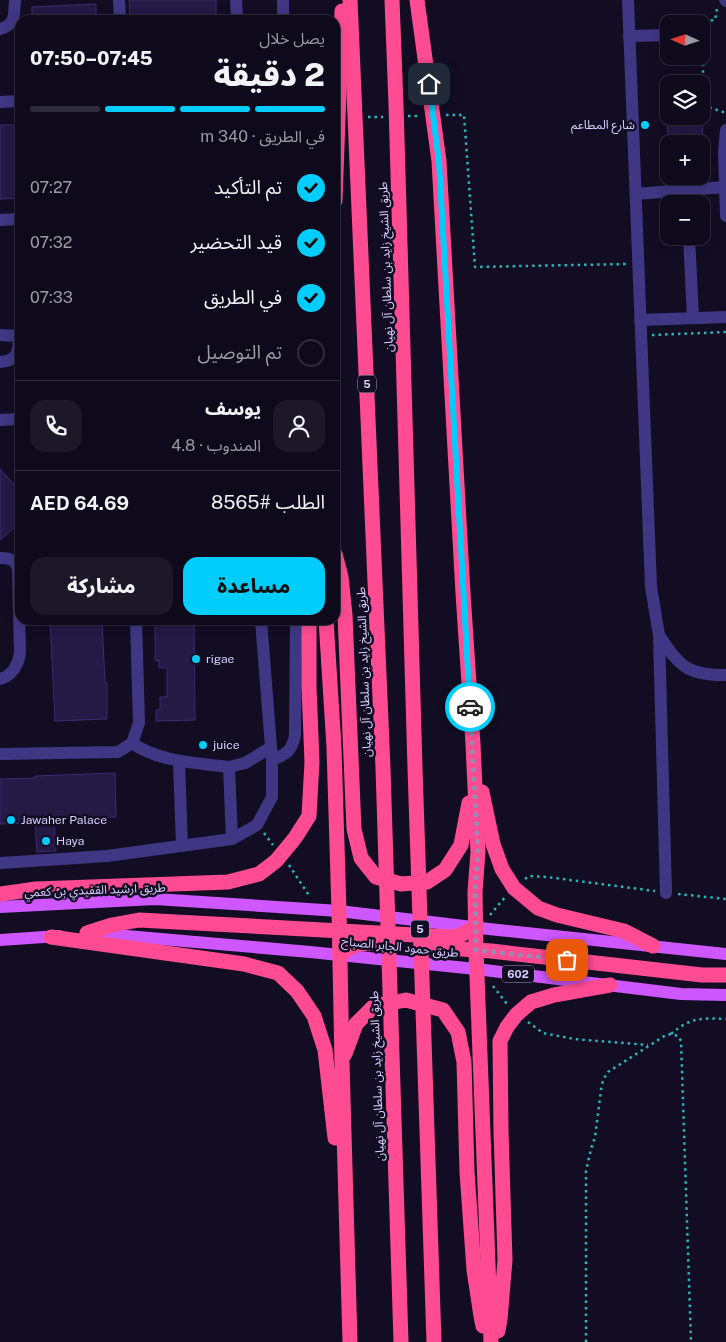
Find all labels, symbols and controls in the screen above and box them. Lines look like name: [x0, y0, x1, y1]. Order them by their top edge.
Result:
north arrow: [660, 15, 710, 65]
map controls: [660, 15, 710, 245]
text: يصل خلال: [259, 29, 325, 48]
text: 07:45–07:50: [30, 47, 153, 69]
text: 2 دقيقة: [214, 56, 325, 93]
pin: [408, 63, 450, 105]
icon: home: [415, 70, 443, 98]
button: layers: [660, 75, 710, 125]
place label: شارع المطاعم: [571, 118, 635, 134]
marker: شارع المطاعم: [639, 119, 651, 131]
text: في الطريق · 340 m: [200, 127, 325, 146]
button: +: [660, 135, 710, 185]
icon: check: [297, 174, 325, 202]
text: تم التأكيد: [214, 176, 282, 198]
text: 07:27: [30, 178, 72, 197]
street label: طريق الشيخ زايد بن سلطان آل نهيان: [376, 181, 398, 352]
button: −: [660, 195, 710, 245]
icon: check: [297, 229, 325, 257]
text: قيد التحضير: [190, 231, 282, 253]
text: 07:32: [30, 233, 72, 252]
icon: check: [297, 284, 325, 312]
text: في الطريق: [204, 286, 282, 308]
text: 07:33: [30, 288, 73, 307]
text: تم التوصيل: [197, 341, 282, 363]
road number: 5: [358, 376, 376, 392]
text: يوسف: [205, 397, 261, 419]
button: phone: [30, 400, 82, 452]
button: person: [273, 400, 325, 452]
text: المندوب · 4.8: [171, 436, 261, 455]
text: الطلب #8565: [211, 491, 325, 513]
text: AED 64.69: [30, 492, 129, 514]
button: مشاركة: [30, 557, 173, 615]
button: مساعدة: [183, 557, 325, 615]
street label: طريق الشيخ زايد بن سلطان آل نهيان: [354, 586, 376, 757]
place label: rigae: [206, 652, 235, 666]
marker: rigae: [190, 653, 202, 665]
courier: [445, 682, 495, 732]
icon: car: [456, 693, 484, 721]
place label: juice: [212, 738, 240, 752]
marker: juice: [197, 739, 209, 751]
place label: Jawaher Palace: [21, 813, 107, 827]
marker: Jawaher Palace: [5, 814, 17, 826]
place label: Haya: [56, 834, 85, 848]
marker: Haya: [40, 835, 52, 847]
street label: طريق ارشيد القفيدي بن كعمي: [24, 881, 166, 902]
road number: 5: [411, 921, 429, 938]
street label: طريق حمود الجابر الصباح: [341, 934, 459, 962]
pin: [546, 939, 588, 981]
icon: bag: [553, 946, 581, 974]
road number: 602: [502, 966, 534, 982]
street label: طريق الشيخ زايد بن سلطان آل نهيان: [367, 990, 389, 1161]

